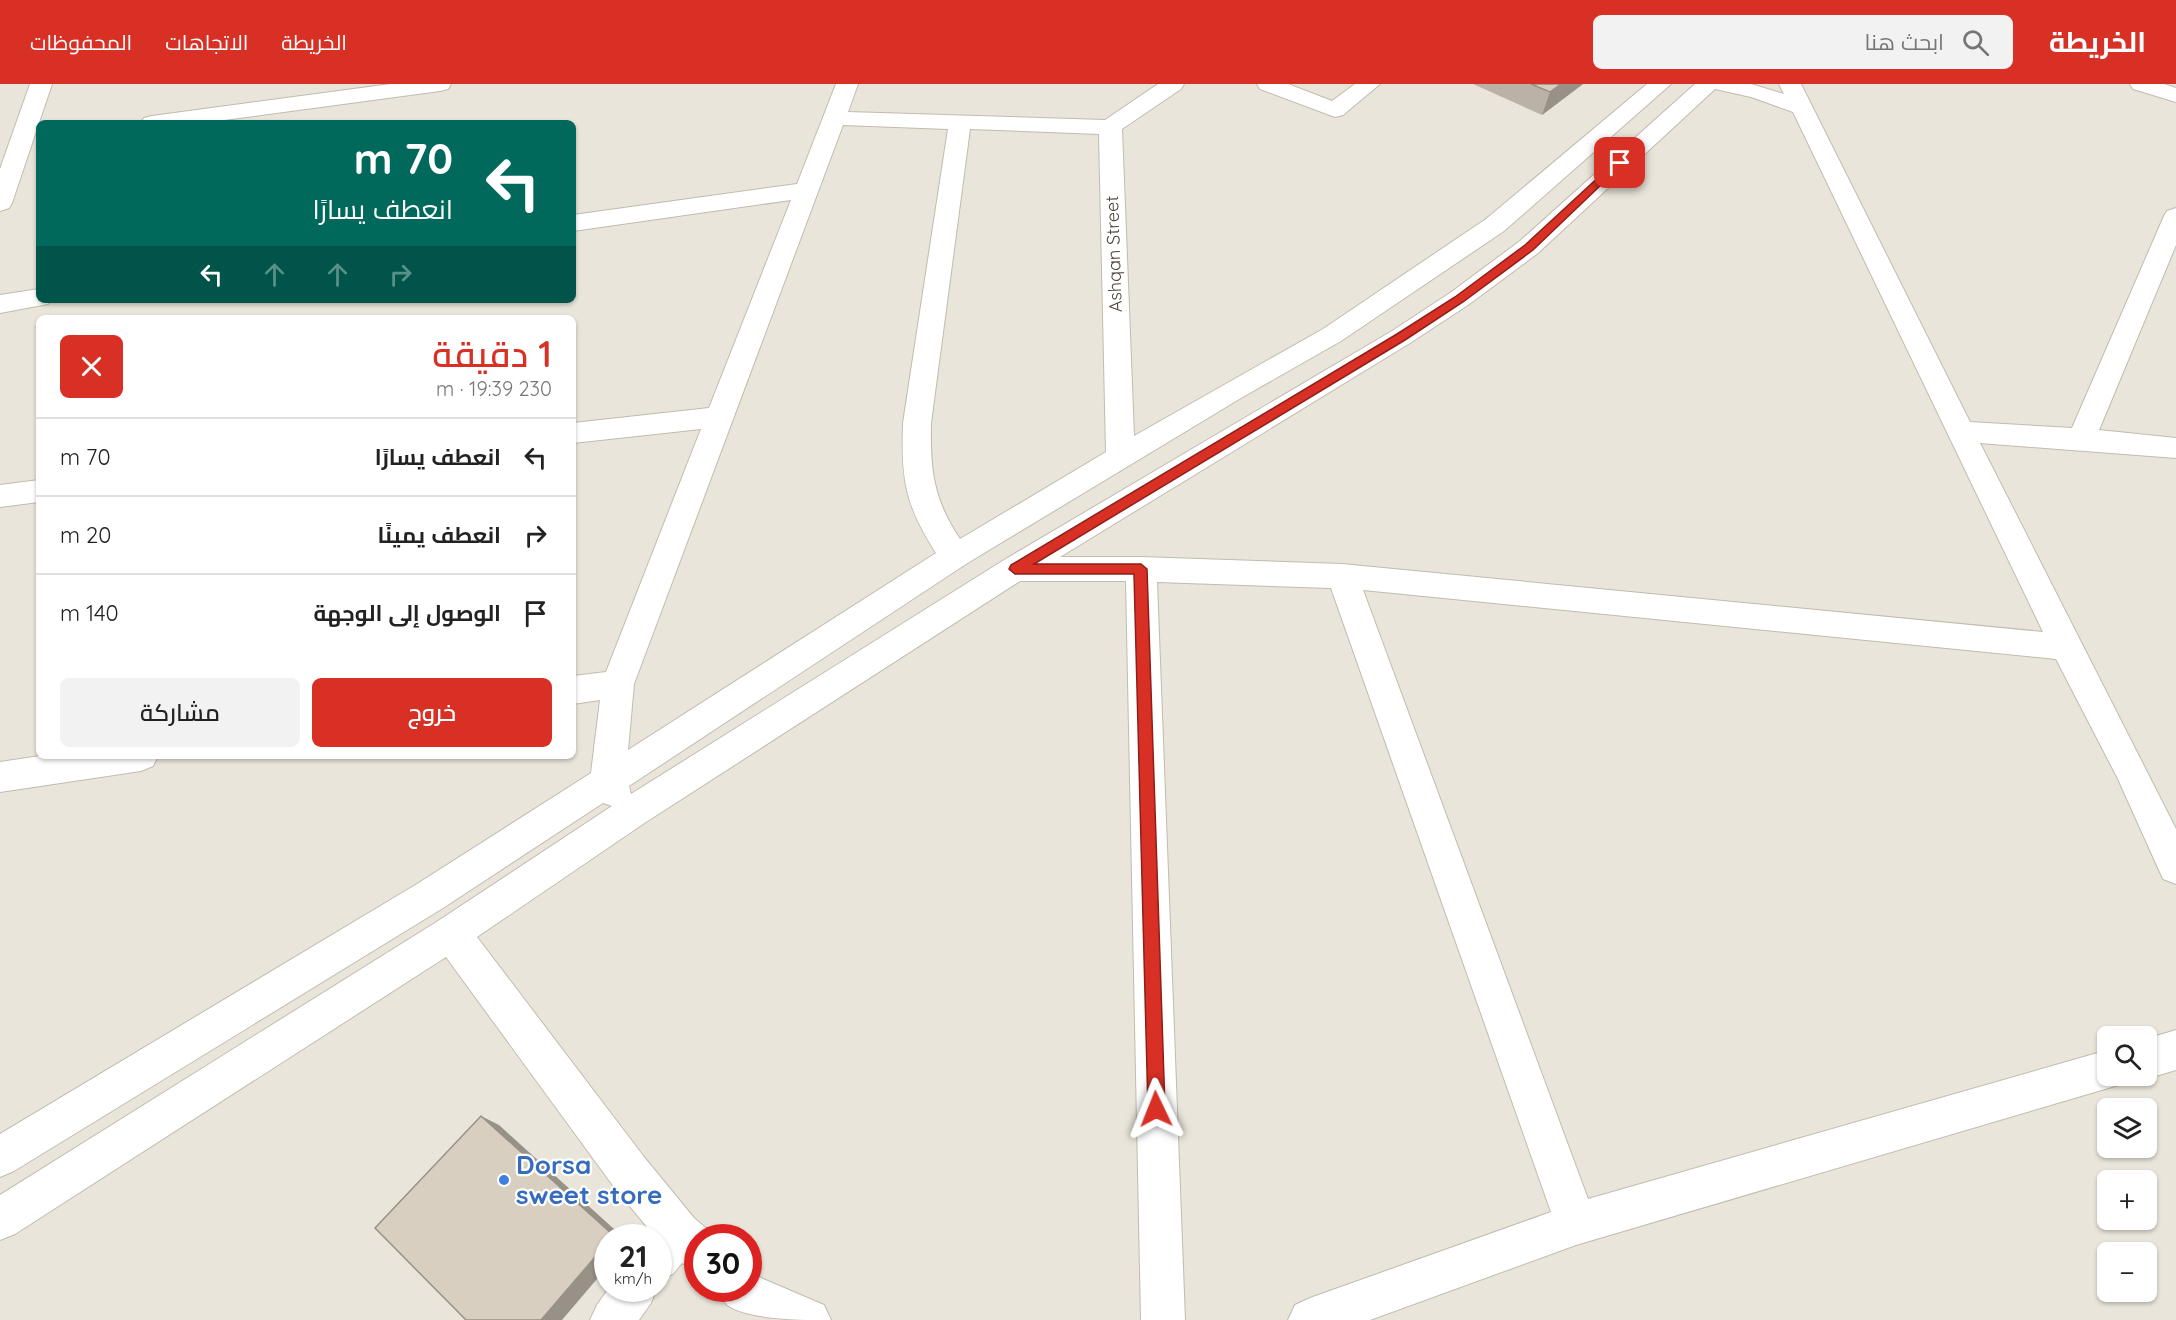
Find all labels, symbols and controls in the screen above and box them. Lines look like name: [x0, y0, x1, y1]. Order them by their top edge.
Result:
search box: [1593, 15, 2013, 69]
text: الخريطة: [2049, 24, 2146, 59]
icon: search: [1959, 26, 1992, 59]
text: ابحث هنا: [1864, 28, 1944, 56]
text: المحفوظات: [30, 29, 132, 55]
text: الاتجاهات: [165, 29, 248, 55]
text: الخريطة: [281, 29, 347, 55]
text: 70 m: [354, 132, 453, 185]
pin: [1594, 137, 1645, 188]
icon: left: [474, 144, 552, 222]
icon: arrive: [1603, 146, 1636, 179]
text: انعطف يسارًا: [313, 192, 453, 226]
street label: Ashqan Street: [1100, 195, 1127, 313]
icon: left: [195, 258, 228, 291]
icon: ahead: [258, 258, 291, 291]
icon: ahead: [321, 258, 354, 291]
icon: right: [384, 258, 417, 291]
text: 1 دقيقة: [432, 331, 552, 376]
button: close: [60, 335, 123, 398]
text: 230 m · 19:39: [436, 376, 552, 401]
icon: left: [519, 441, 552, 474]
text: 70 m: [60, 443, 110, 471]
text: انعطف يسارًا: [375, 443, 501, 471]
icon: right: [519, 519, 552, 552]
text: 20 m: [60, 521, 111, 549]
text: انعطف يمينًا: [378, 521, 501, 549]
icon: arrive: [519, 597, 552, 630]
text: 140 m: [60, 599, 119, 627]
text: الوصول إلى الوجهة: [313, 599, 501, 627]
button: مشاركة: [60, 678, 300, 747]
button: خروج: [312, 678, 552, 747]
map controls: [2097, 1026, 2157, 1302]
button: search: [2097, 1026, 2157, 1086]
position arrow: [1124, 1077, 1188, 1141]
button: layers: [2097, 1098, 2157, 1158]
place label: Dorsa sweet store: [516, 1148, 662, 1211]
button: +: [2097, 1170, 2157, 1230]
marker: Dorsa sweet store: [497, 1173, 511, 1187]
speed limit sign: 30: [684, 1224, 762, 1302]
text: 21: [619, 1237, 647, 1275]
button: −: [2097, 1242, 2157, 1302]
text: km/h: [614, 1269, 652, 1288]

